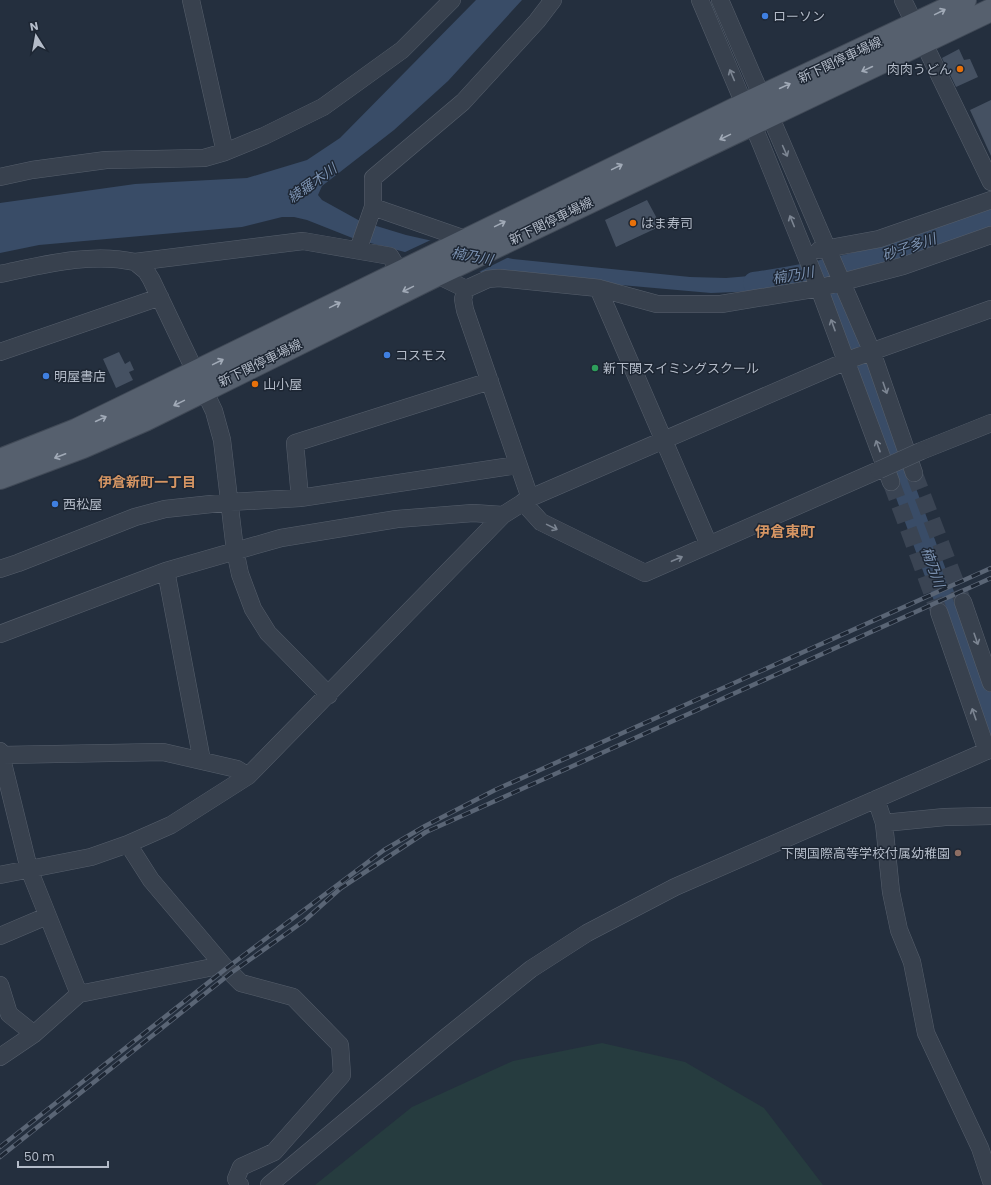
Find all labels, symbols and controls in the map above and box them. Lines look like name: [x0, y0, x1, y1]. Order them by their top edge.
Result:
place label: ローソン: [773, 7, 825, 26]
one-way arrow: [934, 8, 946, 15]
marker: ローソン: [760, 11, 770, 21]
north arrow: [16, 16, 56, 56]
text: N: [29, 18, 40, 35]
street label: 新下関停車場線: [795, 32, 885, 88]
place label: 肉肉うどん: [887, 60, 952, 79]
marker: 肉肉うどん: [955, 64, 965, 74]
one-way arrow: [862, 66, 874, 73]
one-way arrow: [728, 70, 736, 82]
one-way arrow: [778, 82, 790, 89]
one-way arrow: [719, 134, 731, 142]
one-way arrow: [782, 145, 790, 157]
water label: 綾羅木川: [283, 158, 342, 207]
one-way arrow: [611, 163, 623, 170]
street label: 新下関停車場線: [506, 193, 596, 249]
place label: はま寿司: [641, 214, 693, 233]
one-way arrow: [788, 216, 796, 228]
marker: はま寿司: [628, 218, 638, 228]
one-way arrow: [494, 220, 506, 227]
water label: 砂子多川: [879, 228, 941, 266]
water label: 楠乃川: [449, 242, 496, 270]
water label: 楠乃川: [771, 261, 817, 288]
one-way arrow: [403, 286, 415, 293]
one-way arrow: [328, 301, 340, 308]
one-way arrow: [828, 319, 836, 331]
street label: 新下関停車場線: [215, 335, 305, 391]
place label: コスモス: [395, 346, 447, 365]
marker: コスモス: [382, 350, 392, 360]
one-way arrow: [212, 358, 224, 366]
place label: 新下関スイミングスクール: [603, 359, 759, 378]
marker: 新下関スイミングスクール: [590, 363, 600, 373]
place label: 明屋書店: [54, 367, 106, 386]
marker: 明屋書店: [41, 371, 51, 381]
place label: 山小屋: [263, 375, 302, 394]
marker: 山小屋: [250, 379, 260, 389]
one-way arrow: [882, 382, 889, 395]
one-way arrow: [173, 400, 185, 407]
one-way arrow: [95, 415, 107, 422]
one-way arrow: [873, 440, 881, 452]
one-way arrow: [55, 452, 67, 460]
district label: 伊倉新町一丁目: [98, 472, 196, 492]
place label: 西松屋: [63, 495, 102, 514]
marker: 西松屋: [50, 499, 60, 509]
district label: 伊倉東町: [755, 521, 815, 542]
one-way arrow: [546, 524, 558, 531]
water label: 楠乃川: [916, 544, 950, 592]
one-way arrow: [670, 554, 682, 562]
one-way arrow: [972, 633, 980, 645]
one-way arrow: [970, 708, 977, 721]
place label: 下関国際高等学校付属幼稚園: [781, 844, 950, 863]
marker: 下関国際高等学校付属幼稚園: [953, 848, 963, 858]
scale bar: [18, 1143, 108, 1169]
text: 50 m: [24, 1148, 55, 1165]

